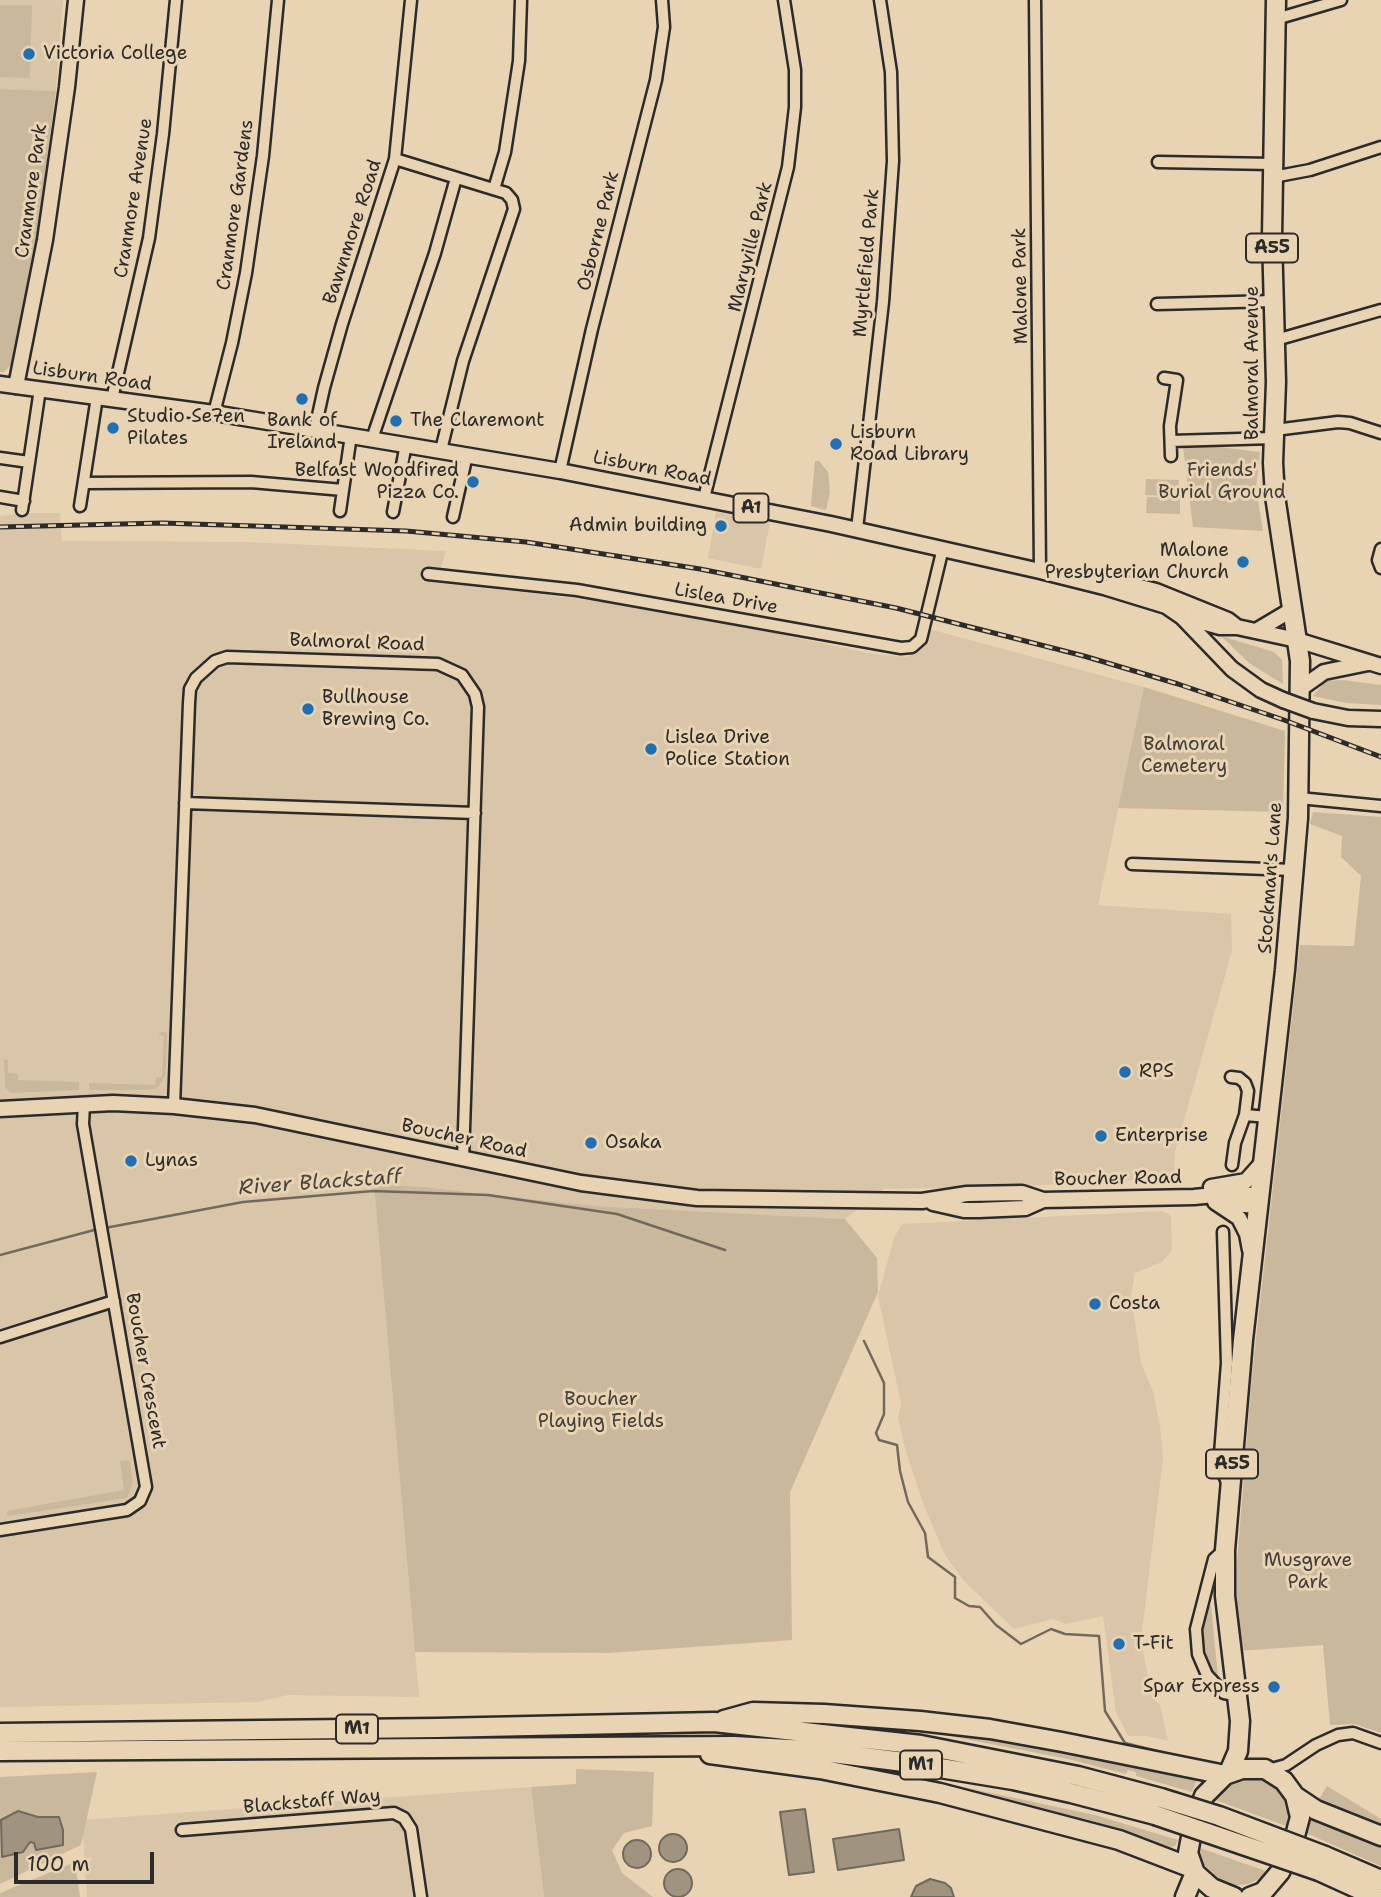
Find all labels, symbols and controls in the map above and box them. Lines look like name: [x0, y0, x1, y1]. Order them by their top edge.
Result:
place label: Victoria College: [43, 43, 187, 65]
marker: Victoria College: [21, 46, 37, 62]
street label: Cranmore Avenue: [110, 116, 158, 280]
street label: Cranmore Gardens: [213, 118, 259, 292]
street label: Cranmore Park: [11, 122, 53, 260]
street label: Bawnmore Road: [319, 157, 387, 307]
street label: Osborne Park: [573, 169, 625, 293]
street label: Maryville Park: [724, 179, 778, 315]
street label: Myrtlefield Park: [849, 188, 885, 338]
street label: Malone Park: [1009, 228, 1033, 344]
road number: A55: [1246, 234, 1298, 262]
street label: Balmoral Avenue: [1242, 286, 1264, 440]
street label: Lisburn Road: [31, 357, 153, 397]
marker: Bank of Ireland: [294, 391, 310, 407]
place label: Studio Se7en Pilates: [127, 406, 245, 450]
place label: Bank of Ireland: [267, 410, 337, 454]
place label: The Claremont: [410, 410, 545, 432]
marker: The Claremont: [388, 413, 404, 429]
marker: Studio Se7en Pilates: [105, 420, 121, 436]
place label: Lisburn Road Library: [850, 422, 969, 466]
marker: Lisburn Road Library: [828, 436, 844, 452]
street label: Lisburn Road: [591, 446, 713, 492]
place label: Belfast Woodfired Pizza Co.: [295, 460, 459, 504]
park label: Friends' Burial Ground: [1158, 460, 1286, 504]
marker: Belfast Woodfired Pizza Co.: [465, 474, 481, 490]
road number: A1: [734, 494, 768, 522]
place label: Admin building: [569, 515, 707, 537]
marker: Admin building: [713, 518, 729, 534]
place label: Malone Presbyterian Church: [1045, 540, 1229, 584]
marker: Malone Presbyterian Church: [1235, 554, 1251, 570]
street label: Lislea Drive: [672, 579, 780, 619]
street label: Balmoral Road: [289, 629, 425, 657]
place label: Bullhouse Brewing Co.: [322, 687, 429, 731]
marker: Bullhouse Brewing Co.: [300, 701, 316, 717]
place label: Lislea Drive Police Station: [665, 727, 790, 771]
park label: Balmoral Cemetery: [1141, 734, 1227, 778]
marker: Lislea Drive Police Station: [643, 741, 659, 757]
street label: Stockman's Lane: [1254, 801, 1288, 955]
place label: RPS: [1139, 1061, 1174, 1083]
marker: RPS: [1117, 1064, 1133, 1080]
street label: Boucher Road: [399, 1115, 529, 1163]
place label: Enterprise: [1115, 1125, 1208, 1147]
marker: Enterprise: [1093, 1128, 1109, 1144]
place label: Osaka: [605, 1132, 662, 1154]
marker: Osaka: [583, 1135, 599, 1151]
place label: Lynas: [145, 1150, 198, 1172]
marker: Lynas: [123, 1153, 139, 1169]
water label: River Blackstaff: [238, 1165, 402, 1201]
street label: Boucher Road: [1054, 1166, 1182, 1192]
street label: Boucher Crescent: [120, 1291, 170, 1451]
place label: Costa: [1109, 1293, 1160, 1315]
marker: Costa: [1087, 1296, 1103, 1312]
park label: Boucher Playing Fields: [538, 1389, 664, 1433]
road number: A55: [1206, 1450, 1258, 1478]
park label: Musgrave Park: [1264, 1550, 1352, 1594]
place label: T-Fit: [1133, 1633, 1174, 1655]
marker: T-Fit: [1111, 1636, 1127, 1652]
place label: Spar Express: [1143, 1676, 1260, 1698]
marker: Spar Express: [1266, 1679, 1282, 1695]
road number: M1: [336, 1714, 378, 1744]
road number: M1: [900, 1750, 942, 1780]
street label: Blackstaff Way: [242, 1785, 382, 1819]
scale bar: [18, 1838, 158, 1882]
text: 100 m: [27, 1850, 90, 1878]

